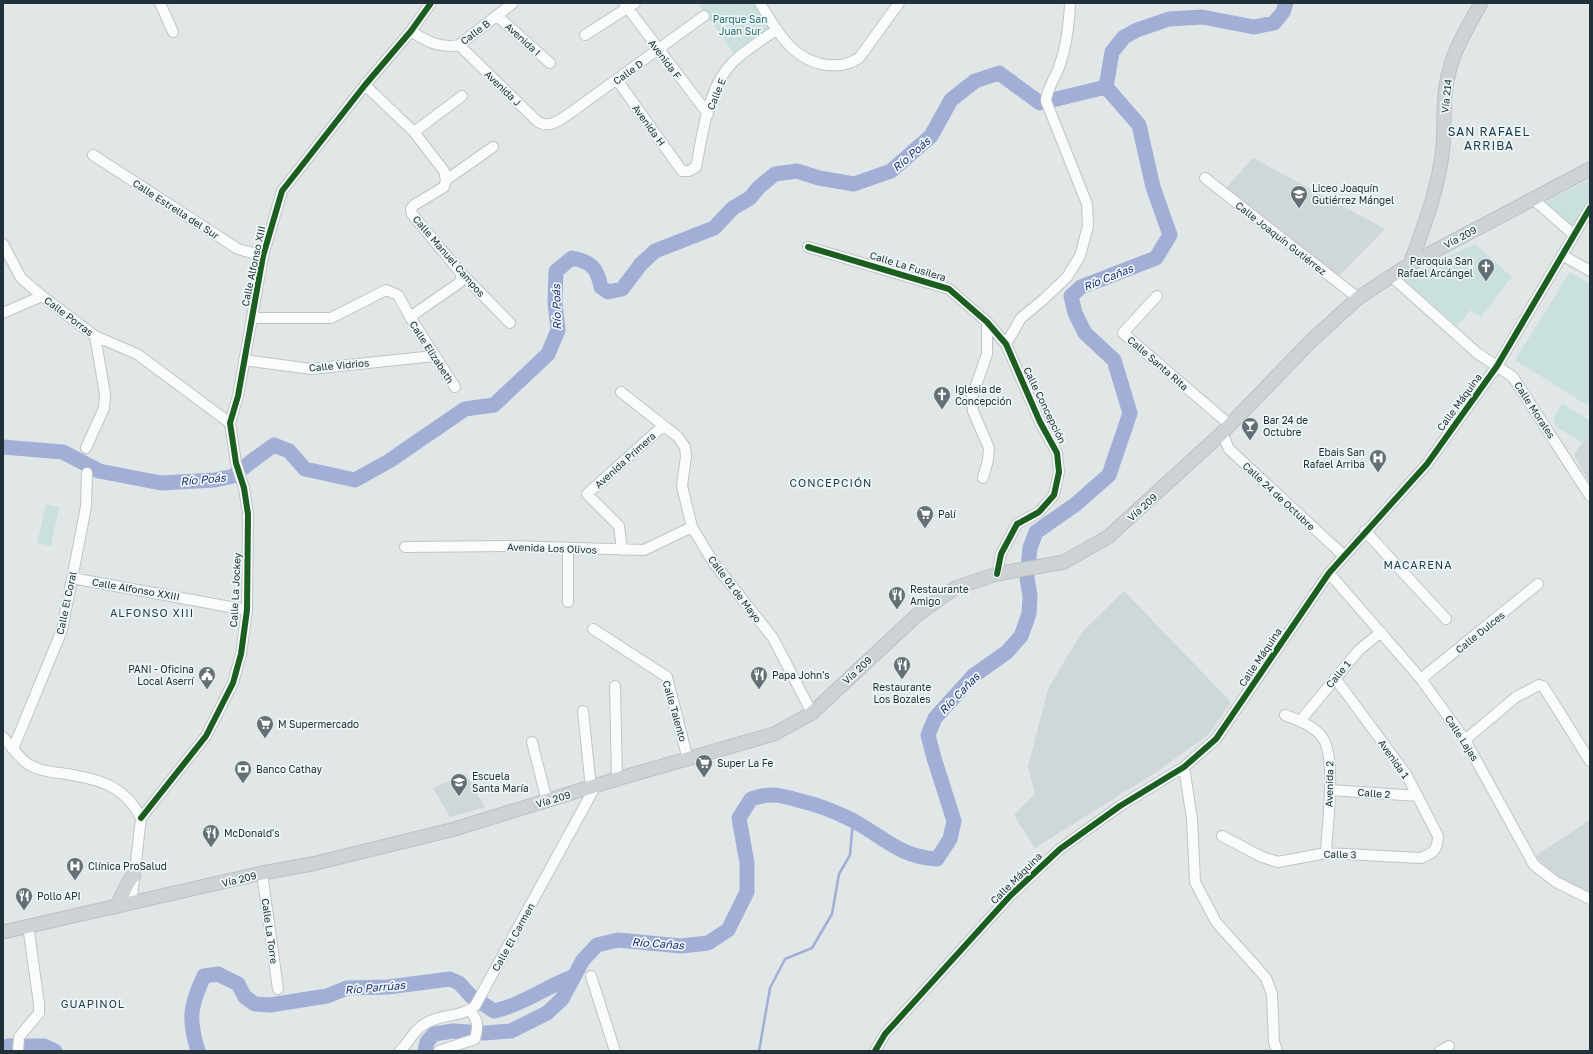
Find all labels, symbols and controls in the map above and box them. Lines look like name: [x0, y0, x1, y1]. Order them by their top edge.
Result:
park label: Parque San Juan Sur: [713, 13, 767, 37]
street label: Calle B: [458, 17, 492, 47]
street label: Avenida I: [503, 20, 543, 58]
street label: Avenida F: [646, 37, 684, 81]
street label: Calle D: [611, 57, 645, 87]
street label: Avenida J: [482, 68, 524, 108]
street label: Calle E: [704, 76, 728, 112]
street label: Vía 214: [1438, 78, 1454, 114]
street label: Avenida H: [630, 102, 668, 148]
district label: SAN RAFAEL ARRIBA: [1448, 124, 1530, 153]
water label: Río Poás: [890, 133, 933, 174]
street label: Calle Estrella del Sur: [131, 177, 222, 241]
place label: Liceo Joaquín Gutiérrez Mángel: [1312, 182, 1394, 206]
school or university icon: Liceo Joaquín Gutiérrez Mángel: [1289, 184, 1309, 209]
street label: Calle Joaquín Gutiérrez: [1233, 199, 1329, 277]
street label: Calle Manuel Campos: [410, 213, 488, 299]
street label: Vía 209: [1441, 223, 1479, 251]
street label: Calle Alfonso XIII: [239, 225, 267, 307]
street label: Calle La Fusilera: [868, 249, 948, 283]
place label: Paroquia San Rafael Arcángel: [1397, 255, 1473, 279]
church icon: Paroquia San Rafael Arcángel: [1476, 257, 1496, 282]
water label: Río Cañas: [1081, 261, 1136, 293]
water label: Río Poás: [549, 283, 563, 330]
street label: Calle Porras: [42, 294, 96, 338]
street label: Calle Elizabeth: [407, 319, 457, 385]
street label: Calle Santa Rita: [1125, 333, 1191, 393]
street label: Calle Vidrios: [308, 356, 370, 374]
street label: Calle Concepción: [1021, 365, 1069, 445]
street label: Calle Máquina: [1434, 371, 1484, 433]
street label: Calle Morales: [1512, 379, 1558, 441]
place label: Iglesia de Concepción: [955, 383, 1012, 407]
church icon: Iglesia de Concepción: [932, 385, 952, 410]
place label: Bar 24 de Octubre: [1263, 414, 1308, 438]
bar icon: Bar 24 de Octubre: [1240, 416, 1260, 441]
street label: Avenida Primera: [592, 430, 658, 490]
place label: Ebais San Rafael Arriba: [1303, 446, 1365, 470]
hospital icon: Ebais San Rafael Arriba: [1368, 448, 1388, 473]
street label: Calle 24 de Octubre: [1240, 459, 1318, 533]
water label: Río Poás: [180, 470, 227, 487]
district label: CONCEPCIÓN: [790, 476, 872, 489]
street label: Vía 209: [1125, 491, 1159, 523]
supermarket icon: Palí: [915, 504, 935, 529]
place label: Palí: [938, 508, 957, 520]
street label: Avenida Los Olivos: [507, 540, 597, 556]
street label: Calle La Jockey: [227, 552, 243, 628]
street label: Calle 01 de Mayo: [706, 553, 764, 625]
district label: MACARENA: [1383, 558, 1453, 571]
street label: Calle El Coral: [53, 570, 79, 636]
street label: Calle Alfonso XXIII: [91, 575, 181, 603]
place label: Restaurante Amigo: [910, 583, 969, 607]
restaurant icon: Restaurante Amigo: [887, 585, 907, 610]
district label: ALFONSO XIII: [110, 606, 194, 619]
street label: Calle Dulces: [1453, 609, 1507, 655]
street label: Calle Máquina: [1236, 625, 1284, 689]
street label: Vía 209: [840, 653, 874, 687]
restaurant icon: Restaurante Los Bozales: [892, 655, 912, 680]
street label: Calle 1: [1323, 658, 1353, 690]
place label: PANI - Oficina Local Aserrí: [128, 663, 195, 687]
public building icon: PANI - Oficina Local Aserrí: [197, 665, 217, 690]
restaurant icon: Papa John's: [749, 665, 769, 690]
place label: Papa John's: [772, 669, 830, 681]
water label: Río Cañas: [936, 669, 983, 716]
street label: Calle Talento: [661, 679, 689, 743]
place label: Restaurante Los Bozales: [873, 681, 932, 705]
street label: Calle Lajas: [1443, 713, 1481, 763]
supermarket icon: M Supermercado: [255, 714, 275, 739]
place label: M Supermercado: [278, 718, 359, 730]
street label: Avenida 1: [1376, 737, 1412, 781]
supermarket icon: Super La Fe: [694, 753, 714, 778]
place label: Super La Fe: [717, 757, 774, 769]
bank icon: Banco Cathay: [233, 759, 253, 784]
street label: Avenida 2: [1323, 761, 1335, 807]
place label: Banco Cathay: [256, 763, 322, 775]
place label: Escuela Santa María: [472, 770, 529, 794]
school or university icon: Escuela Santa María: [449, 772, 469, 797]
street label: Calle 2: [1357, 786, 1391, 800]
street label: Vía 209: [534, 788, 572, 810]
restaurant icon: McDonald's: [201, 823, 221, 848]
place label: McDonald's: [224, 827, 280, 839]
street label: Calle 3: [1323, 848, 1357, 860]
street label: Calle Máquina: [988, 850, 1044, 906]
hospital icon: Clínica ProSalud: [65, 856, 85, 881]
place label: Clínica ProSalud: [88, 860, 167, 872]
street label: Vía 209: [220, 869, 258, 889]
restaurant icon: Pollo API: [14, 886, 34, 911]
place label: Pollo API: [37, 890, 81, 902]
street label: Calle La Torre: [259, 898, 281, 965]
street label: Calle El Carmen: [489, 901, 537, 973]
water label: Río Cañas: [631, 935, 686, 951]
water label: Río Parrúas: [344, 978, 407, 996]
district label: GUAPINOL: [61, 997, 125, 1010]

